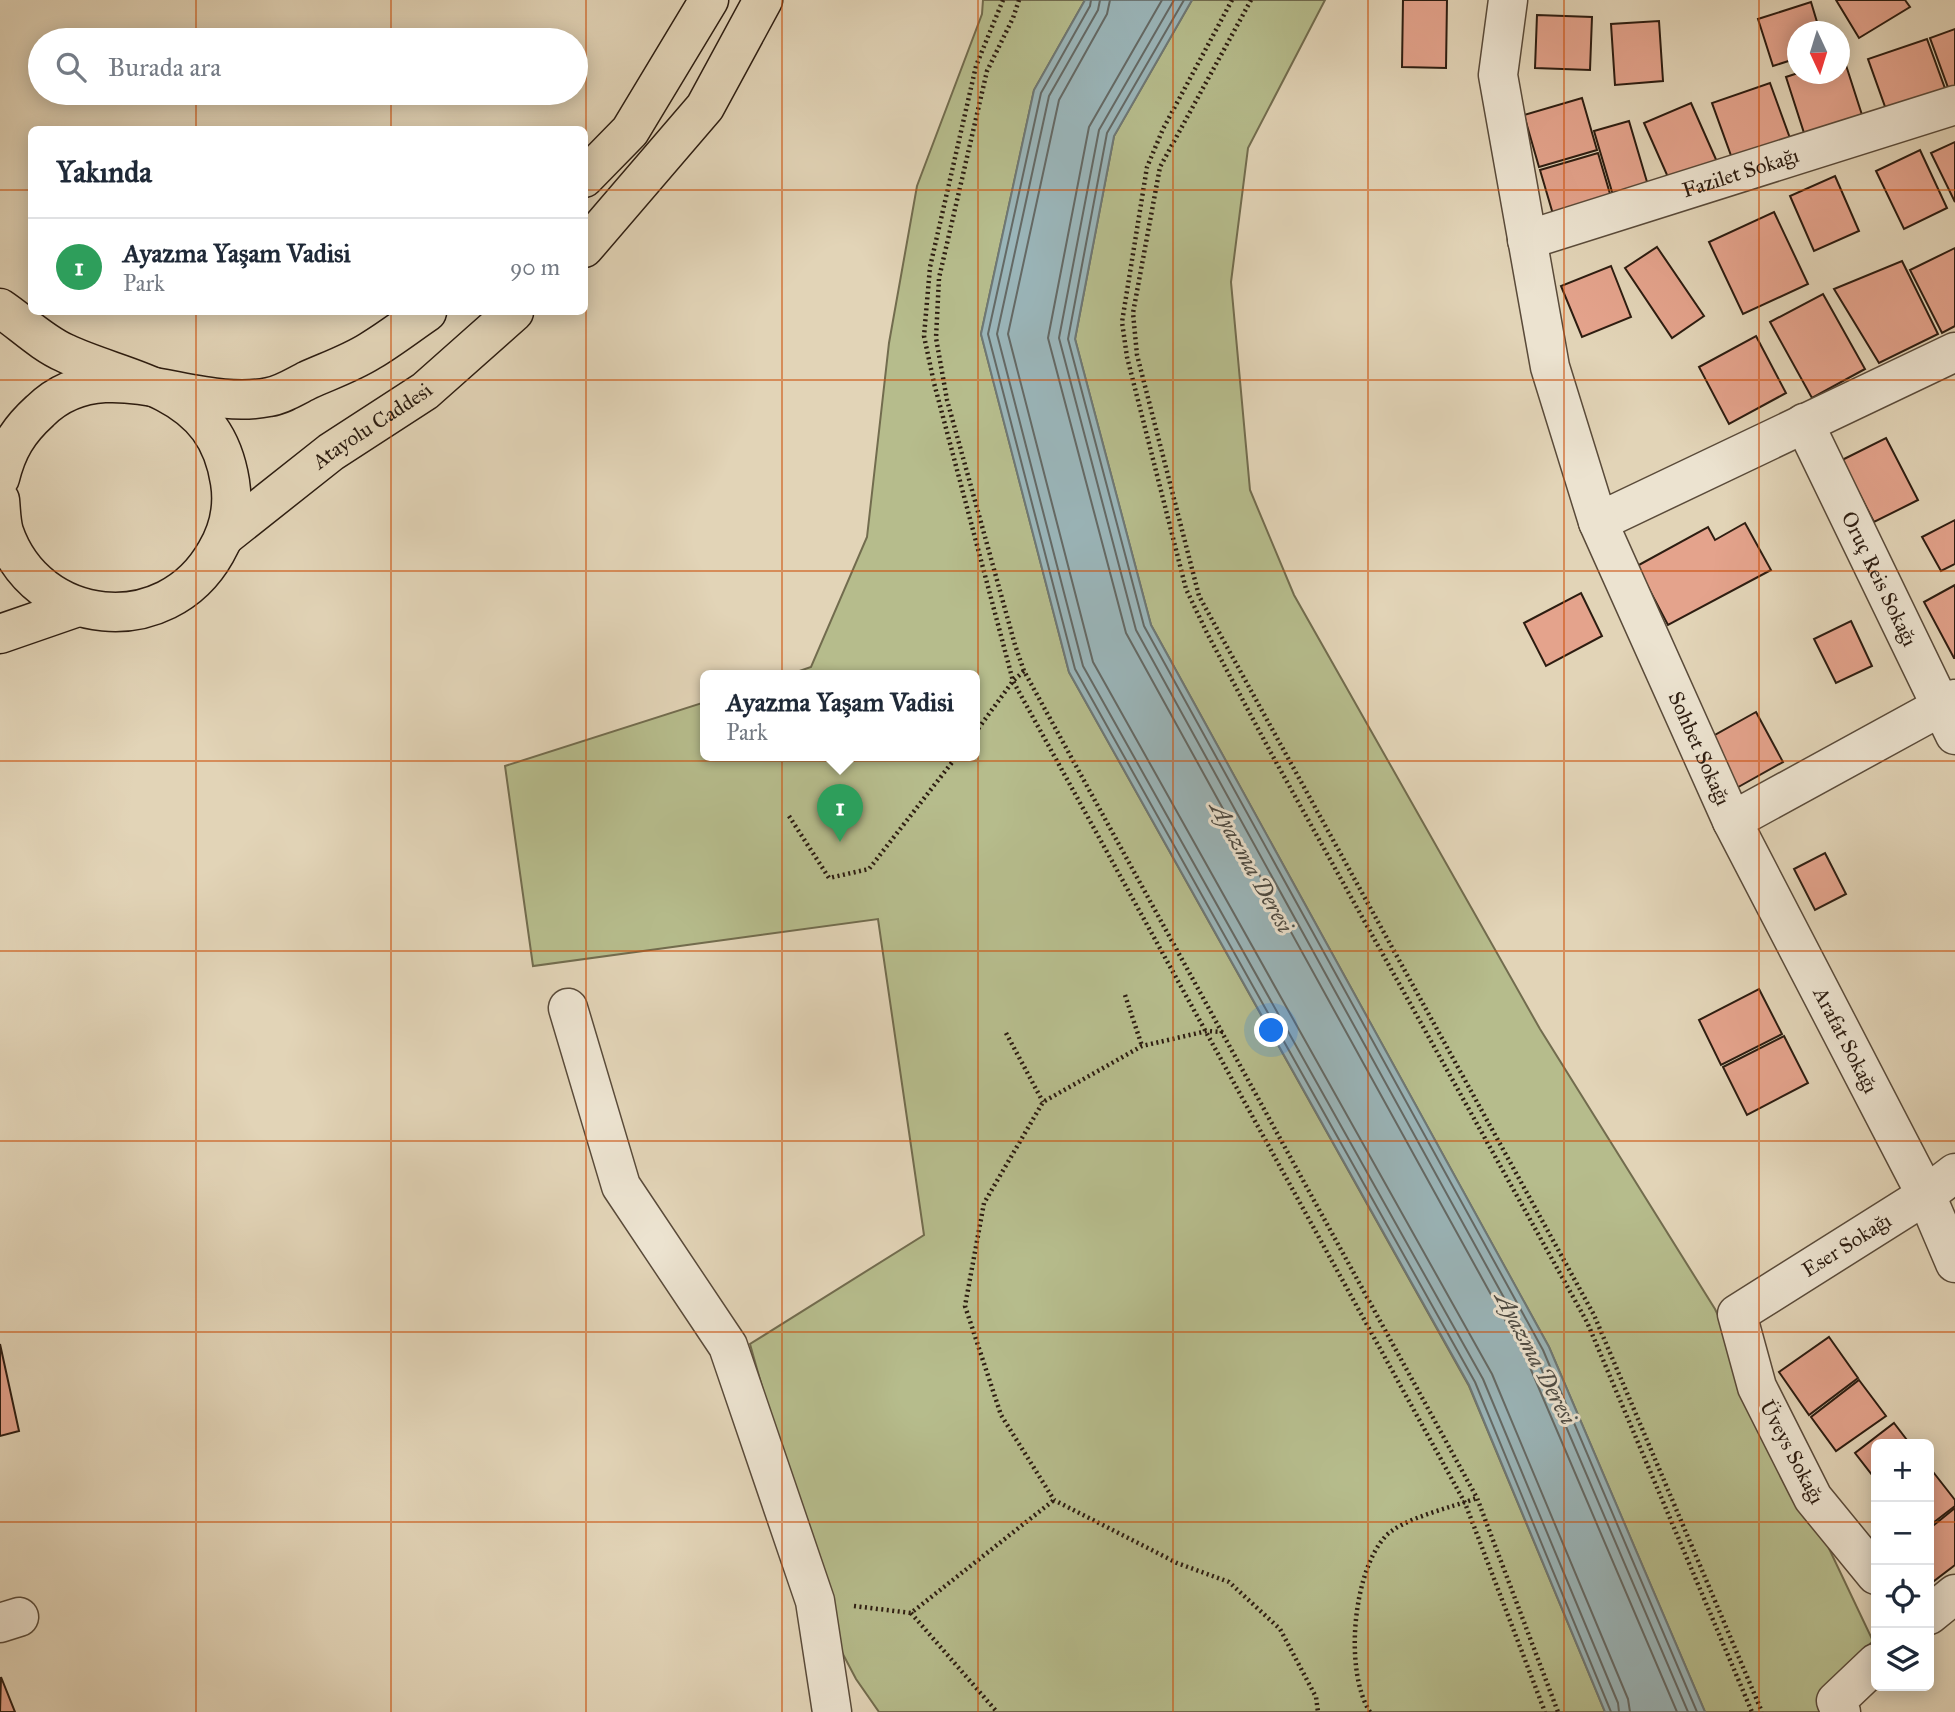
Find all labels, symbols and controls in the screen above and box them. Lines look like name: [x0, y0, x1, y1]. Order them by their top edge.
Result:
north arrow: [1787, 21, 1850, 84]
search box: [28, 28, 588, 105]
icon: search: [52, 48, 90, 86]
text: Burada ara: [108, 51, 221, 83]
street label: Fazilet Sokağı: [1679, 142, 1802, 203]
text: Yakında: [56, 154, 152, 190]
text: Ayazma Yaşam Vadisi: [123, 237, 351, 269]
text: 1: [74, 253, 84, 281]
text: 90 m: [510, 253, 560, 281]
text: Park: [123, 269, 165, 297]
street label: Atayolu Caddesi: [306, 377, 438, 475]
street label: Oruç Reis Sokağı: [1836, 507, 1923, 651]
popup: [700, 670, 980, 761]
text: Ayazma Yaşam Vadisi: [726, 686, 954, 718]
street label: Sohbet Sokağı: [1663, 687, 1736, 810]
text: Park: [726, 718, 768, 746]
pin: 1: [817, 784, 863, 842]
water label: Ayazma Deresi: [1203, 794, 1300, 938]
street label: Arafat Sokağı: [1807, 982, 1884, 1098]
your location: [1254, 1013, 1288, 1047]
street label: Eser Sokağı: [1797, 1207, 1896, 1283]
water label: Ayazma Deresi: [1488, 1285, 1583, 1429]
street label: Üveys Sokağı: [1754, 1396, 1830, 1509]
map controls: [1871, 1439, 1934, 1691]
button: +: [1871, 1439, 1934, 1502]
button: −: [1871, 1502, 1934, 1565]
button: locate: [1871, 1565, 1934, 1628]
button: layers: [1871, 1628, 1934, 1691]

